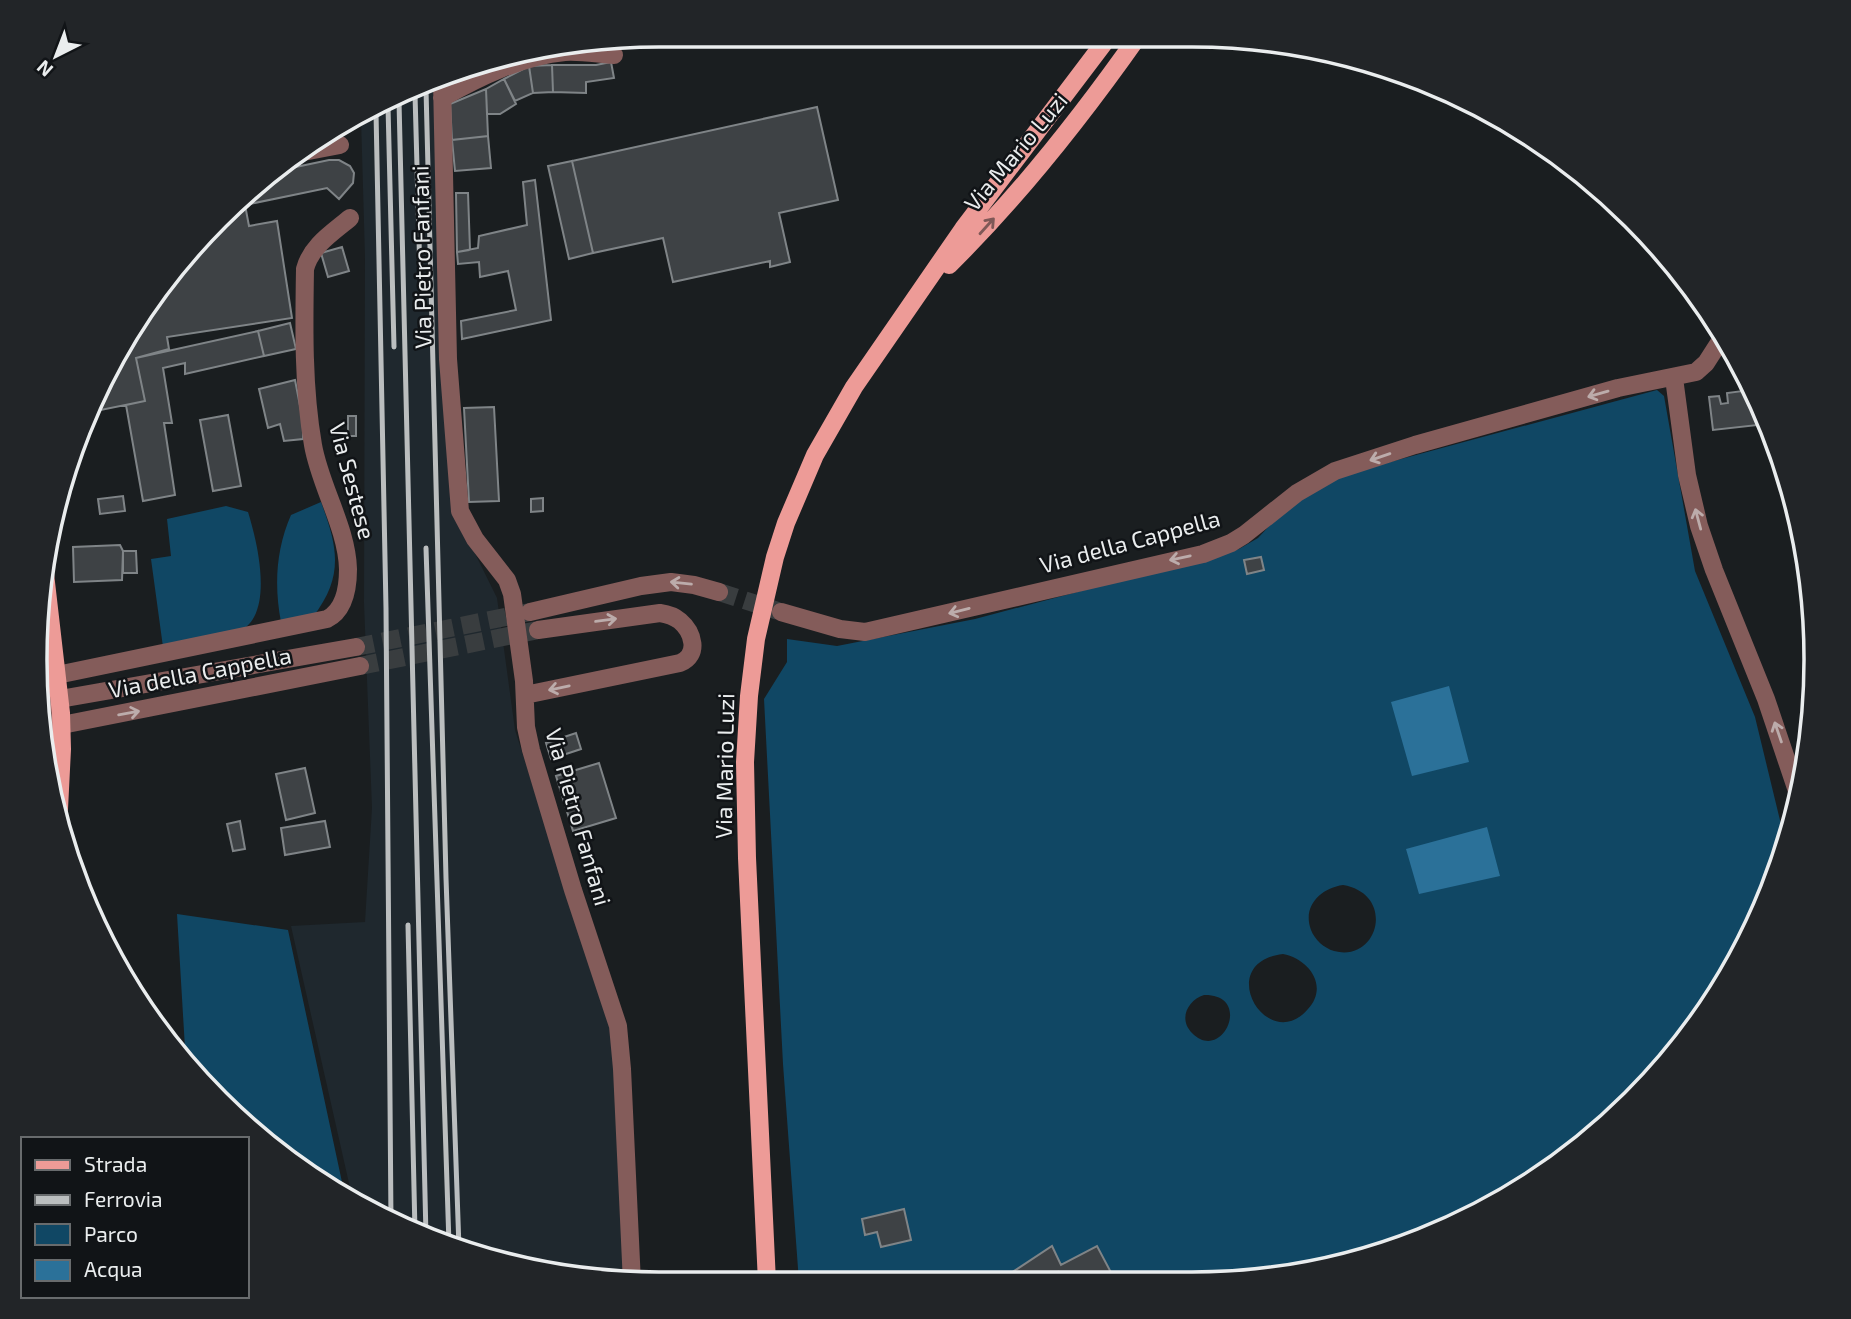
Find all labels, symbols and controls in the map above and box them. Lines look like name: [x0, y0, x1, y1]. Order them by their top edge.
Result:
north arrow: [21, 21, 91, 91]
text: N: [31, 56, 57, 82]
street label: Via Mario Luzi: [958, 87, 1073, 216]
street label: Via Pietro Fanfani: [405, 165, 437, 349]
one-way arrow: [978, 218, 994, 236]
one-way arrow: [1588, 388, 1610, 401]
street label: Via Sestese: [324, 419, 382, 542]
one-way arrow: [1369, 452, 1391, 464]
street label: Via della Cappella: [1037, 504, 1223, 579]
one-way arrow: [1691, 509, 1704, 531]
one-way arrow: [1169, 552, 1192, 566]
one-way arrow: [670, 576, 692, 589]
one-way arrow: [948, 605, 970, 618]
one-way arrow: [594, 613, 617, 626]
street label: Via della Cappella: [106, 641, 294, 703]
one-way arrow: [548, 681, 571, 695]
street label: Via Mario Luzi: [709, 693, 739, 839]
one-way arrow: [117, 705, 140, 719]
one-way arrow: [1771, 722, 1783, 744]
street label: Via Pietro Fanfani: [540, 725, 618, 909]
legend: [21, 1137, 248, 1298]
text: Strada: [84, 1151, 147, 1176]
text: Ferrovia: [84, 1186, 163, 1211]
text: Parco: [84, 1221, 138, 1246]
text: Acqua: [84, 1256, 143, 1281]

